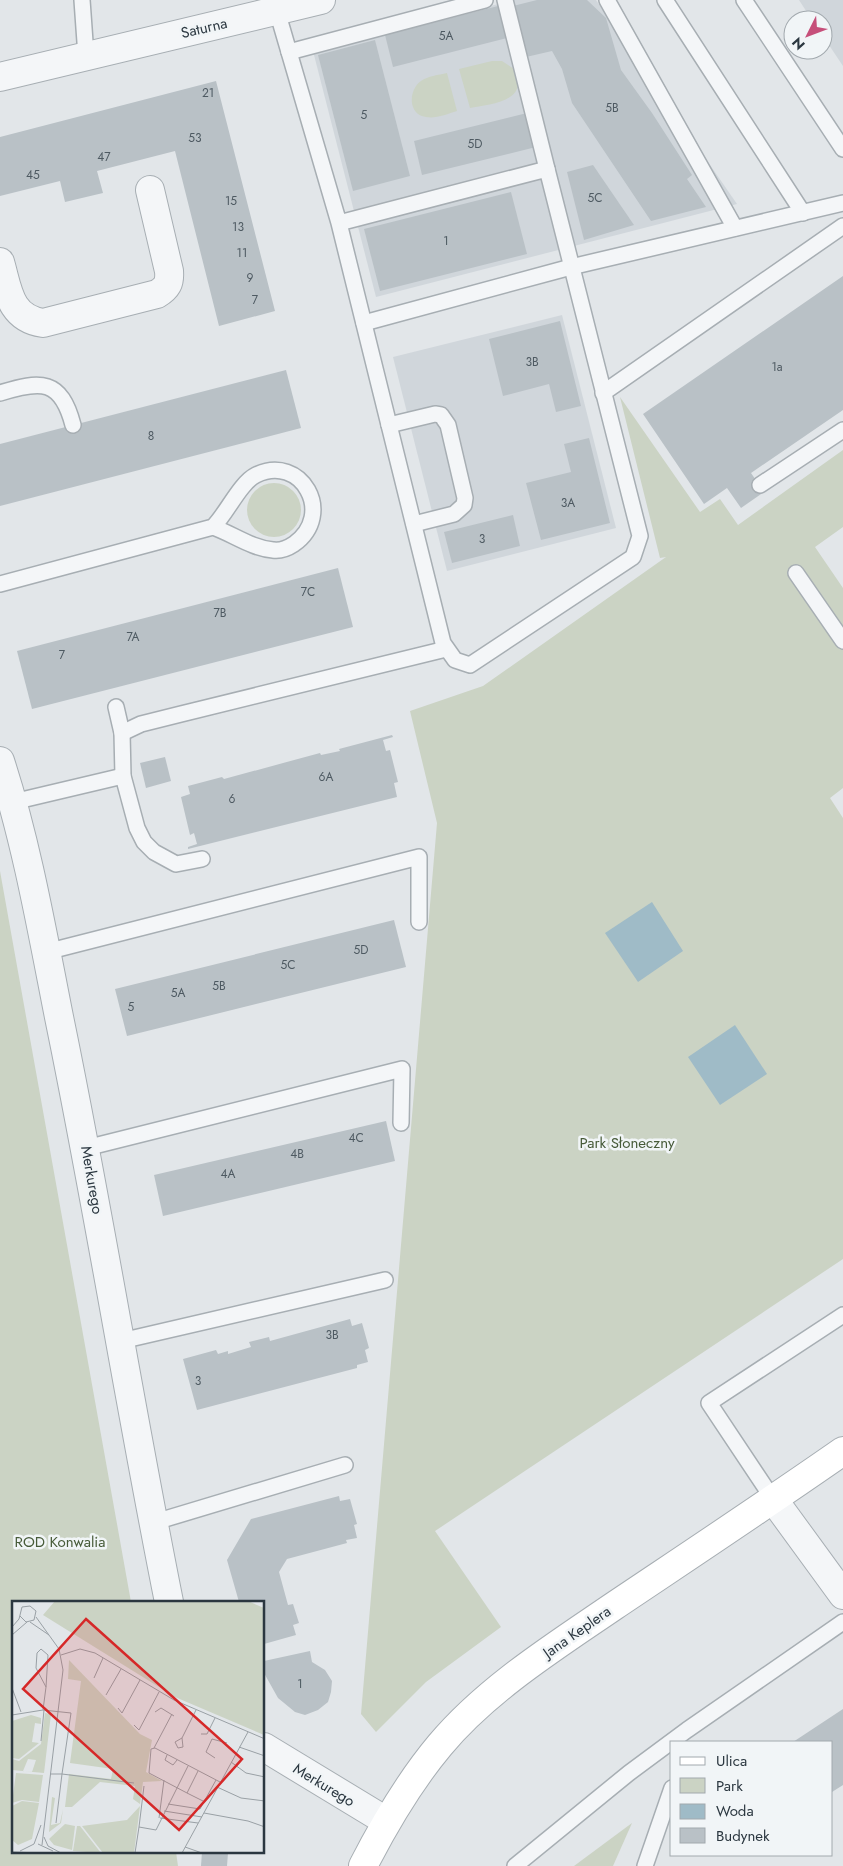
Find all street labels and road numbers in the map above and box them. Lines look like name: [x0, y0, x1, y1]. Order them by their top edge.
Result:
street label: Saturna: [179, 12, 229, 44]
street label: Merkurego: [75, 1144, 109, 1216]
street label: Jana Keplera: [537, 1601, 615, 1665]
street label: Merkurego: [289, 1758, 359, 1812]

